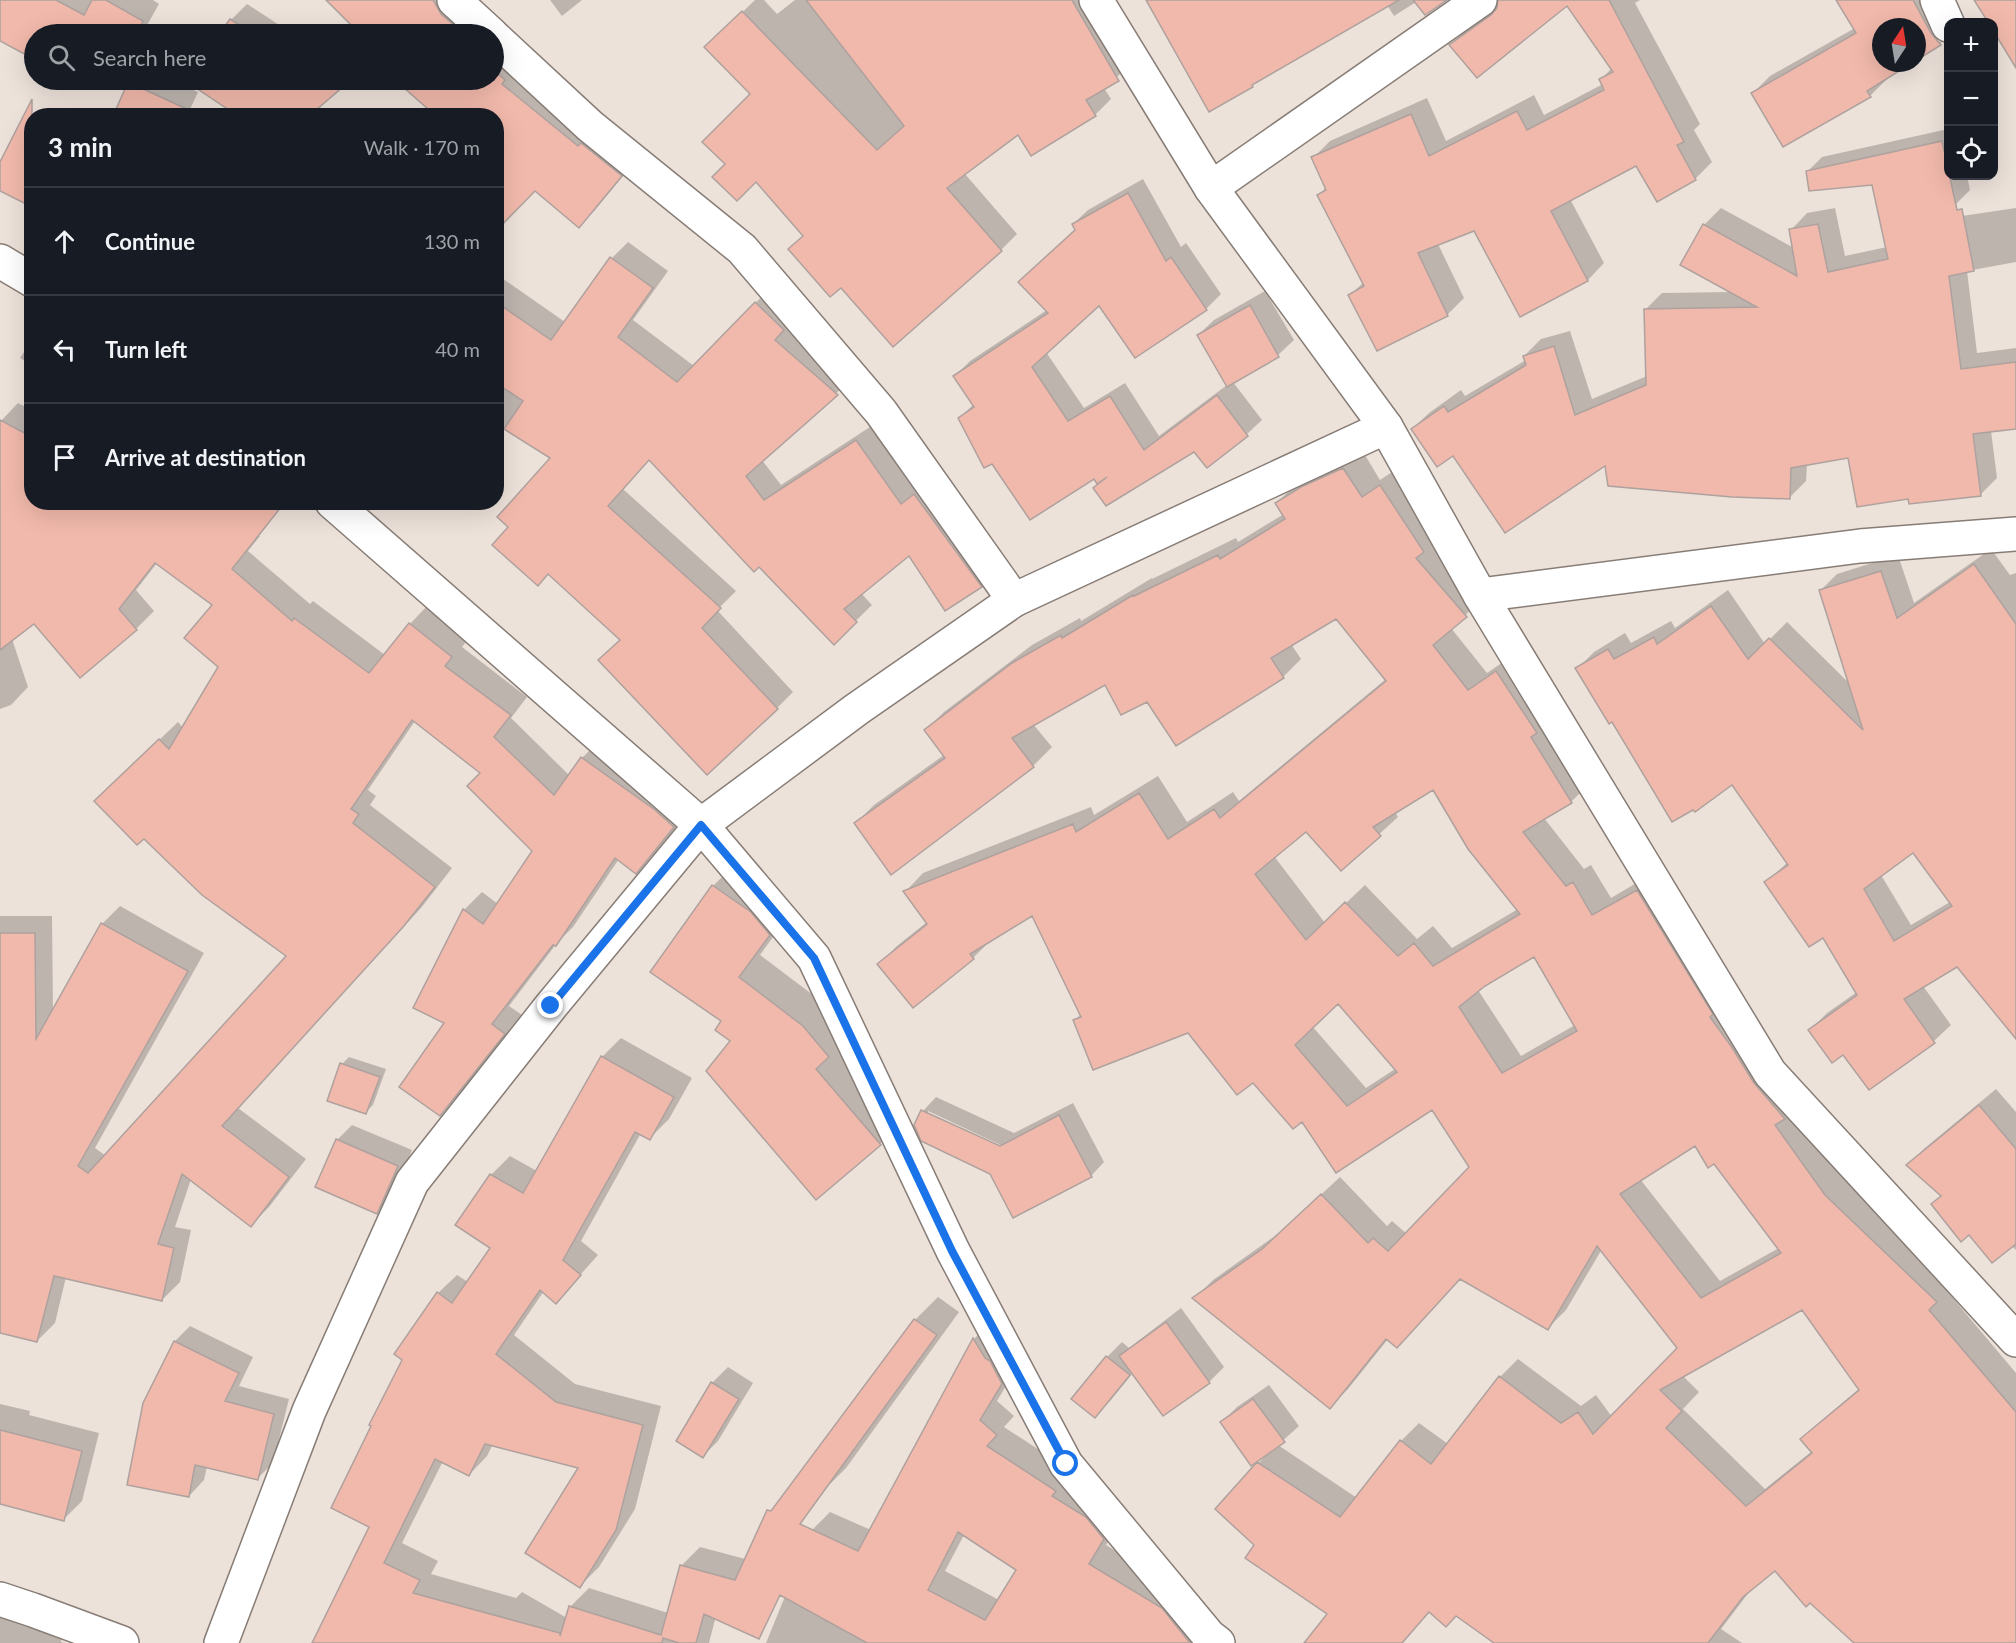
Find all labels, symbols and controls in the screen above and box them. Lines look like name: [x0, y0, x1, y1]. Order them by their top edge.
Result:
north arrow: [1872, 18, 1926, 72]
map controls: [1944, 18, 1998, 180]
button: +: [1944, 18, 1998, 72]
search box: [24, 24, 504, 90]
icon: search: [45, 41, 78, 74]
text: Search here: [93, 44, 206, 71]
button: −: [1944, 72, 1998, 126]
button: locate: [1944, 126, 1998, 180]
text: 3 min: [48, 131, 112, 163]
text: Walk · 170 m: [364, 135, 480, 159]
icon: ahead: [48, 225, 81, 258]
text: Continue: [105, 228, 195, 255]
text: 130 m: [424, 229, 480, 253]
icon: left: [48, 333, 81, 366]
text: Turn left: [105, 336, 187, 363]
text: 40 m: [435, 337, 480, 361]
icon: arrive: [48, 441, 81, 474]
text: Arrive at destination: [105, 444, 306, 471]
route end: [537, 992, 563, 1018]
route start: [1052, 1450, 1078, 1476]

